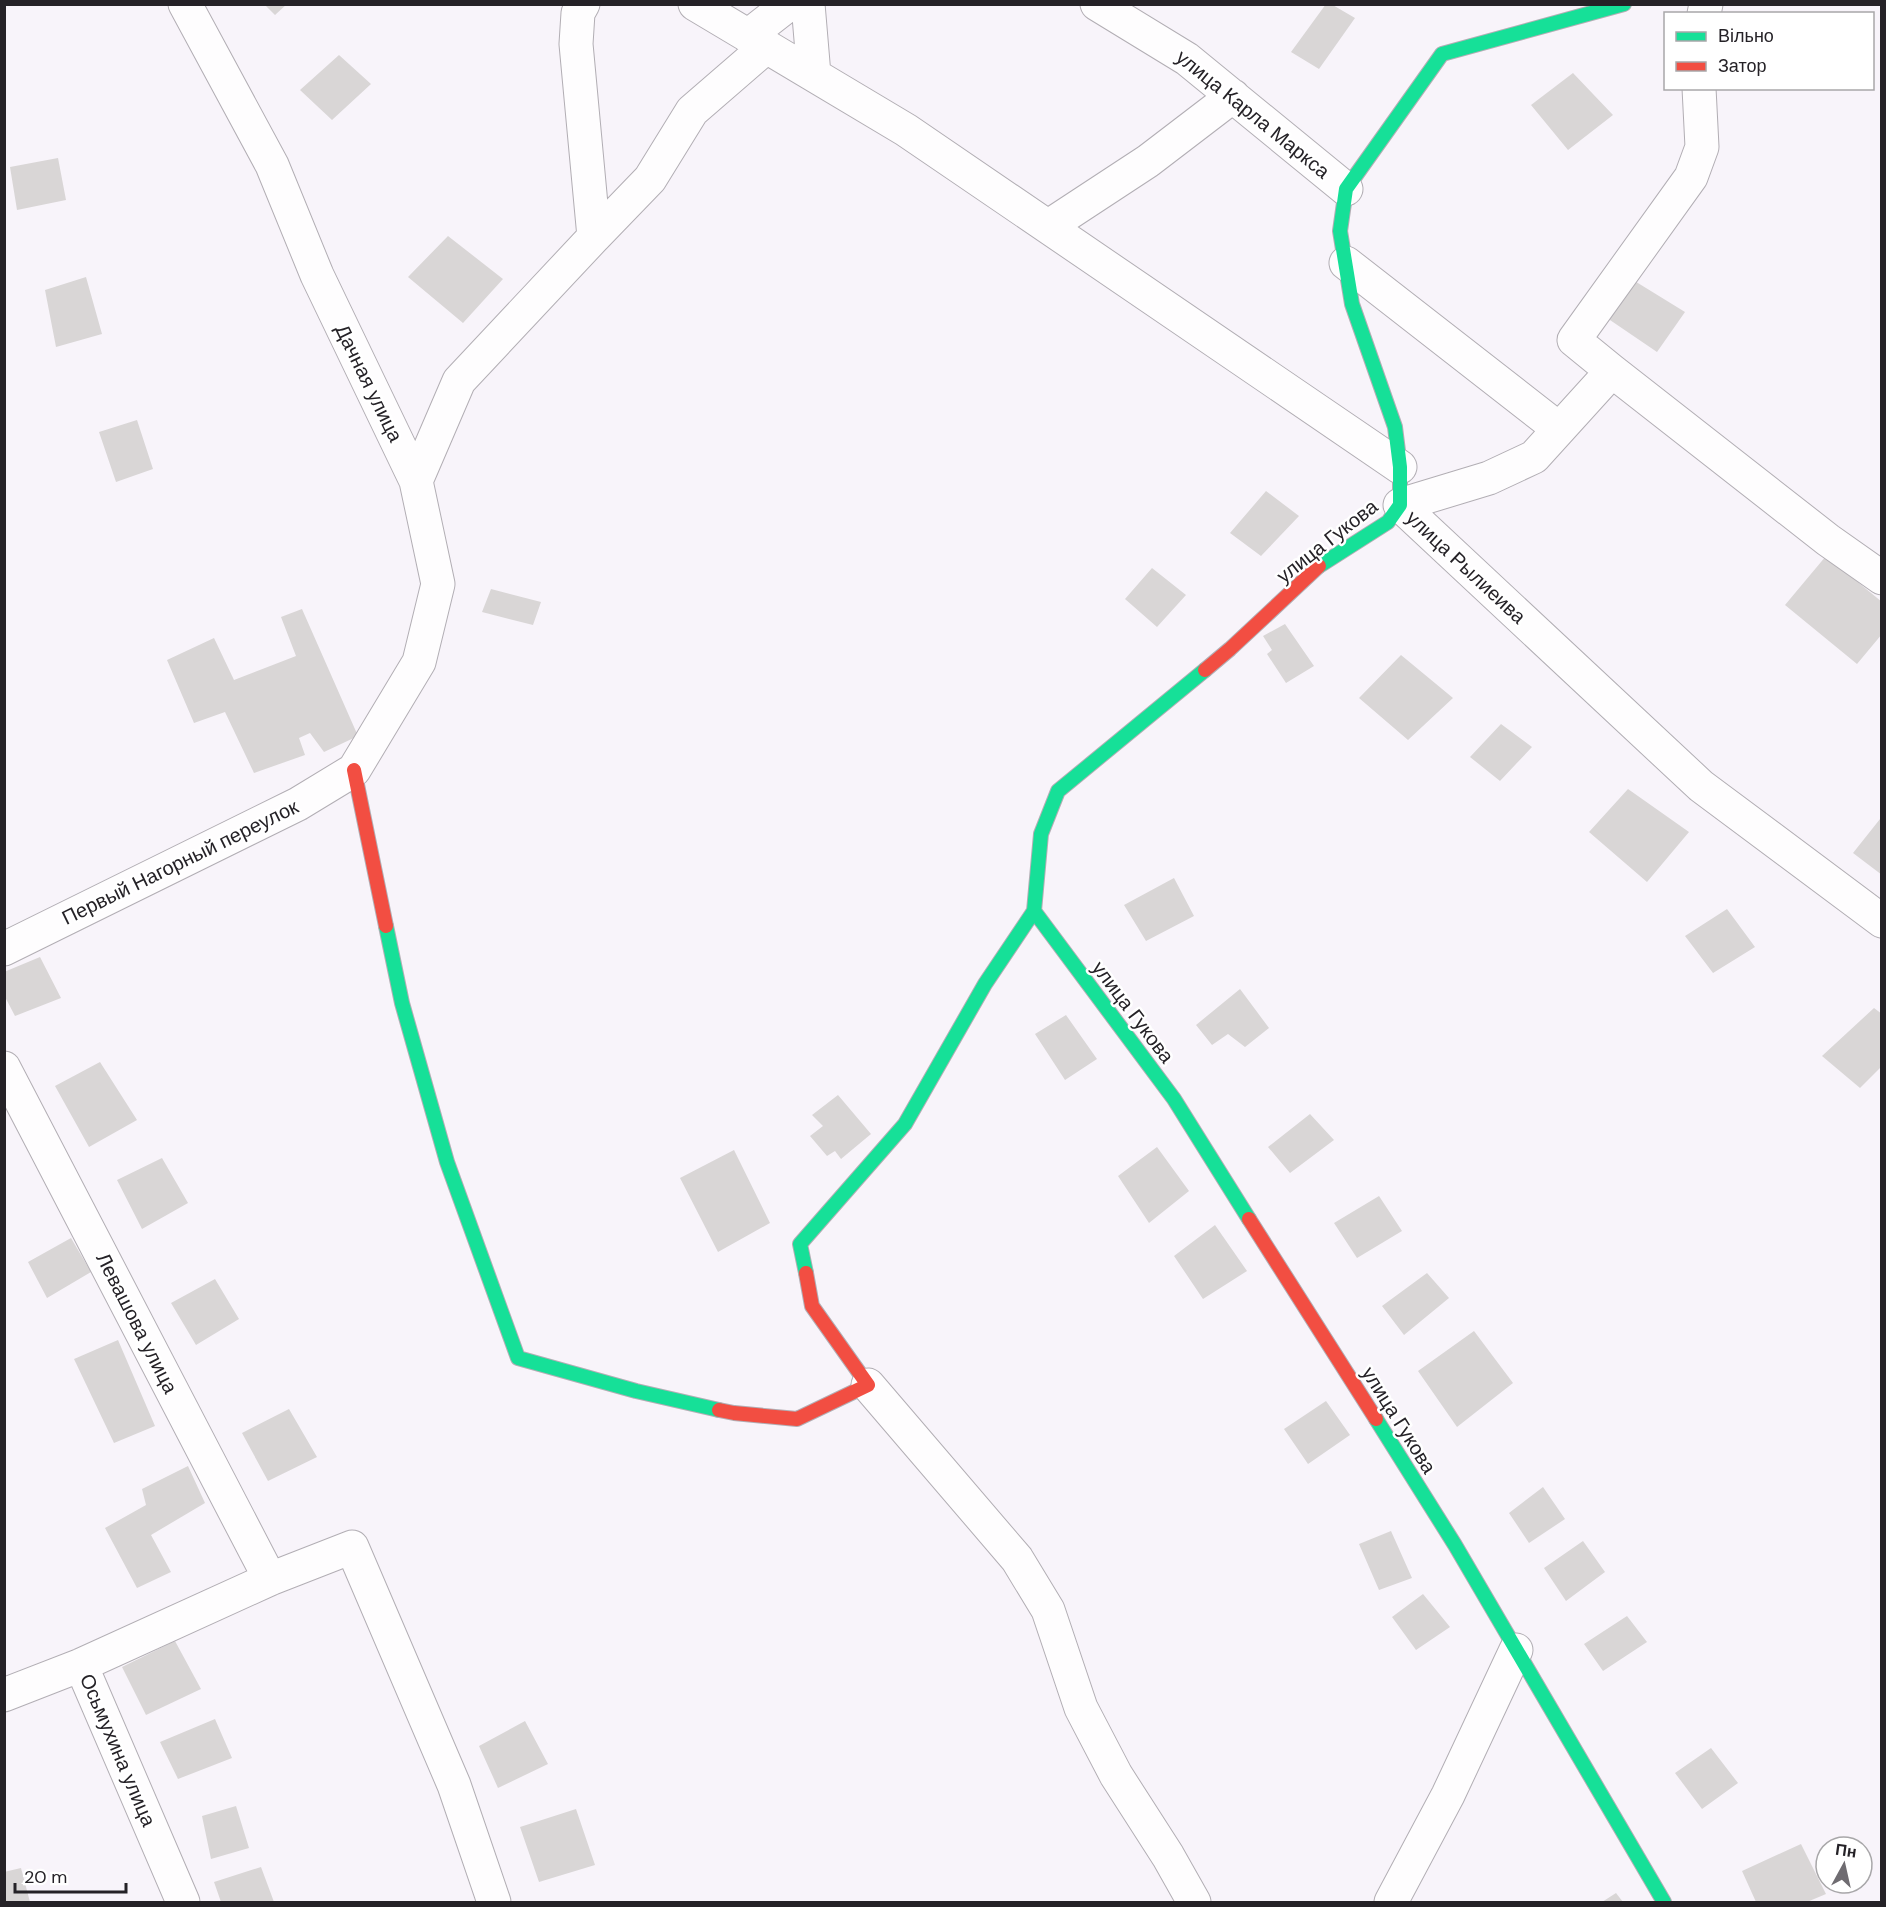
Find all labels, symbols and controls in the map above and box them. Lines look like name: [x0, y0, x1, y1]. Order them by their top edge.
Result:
legend: [1664, 12, 1874, 90]
text: Вільно: [1718, 24, 1774, 48]
street label: улица Карла Маркса: [1171, 44, 1336, 185]
text: Затор: [1718, 54, 1767, 78]
street label: Дачная улица: [329, 320, 409, 447]
street label: улица Гукова: [1271, 493, 1384, 589]
street label: улица Рылиеива: [1401, 505, 1532, 630]
street label: Первый Нагорный переулок: [57, 793, 303, 931]
street label: улица Гукова: [1086, 956, 1180, 1069]
street label: Левашова улица: [90, 1248, 184, 1399]
street label: улица Гукова: [1356, 1362, 1443, 1479]
street label: Осьмухина улица: [74, 1670, 162, 1831]
north arrow: [1814, 1835, 1874, 1895]
text: Пн: [1834, 1839, 1858, 1863]
scale bar: [15, 1856, 126, 1894]
text: 20 m: [24, 1865, 67, 1889]

